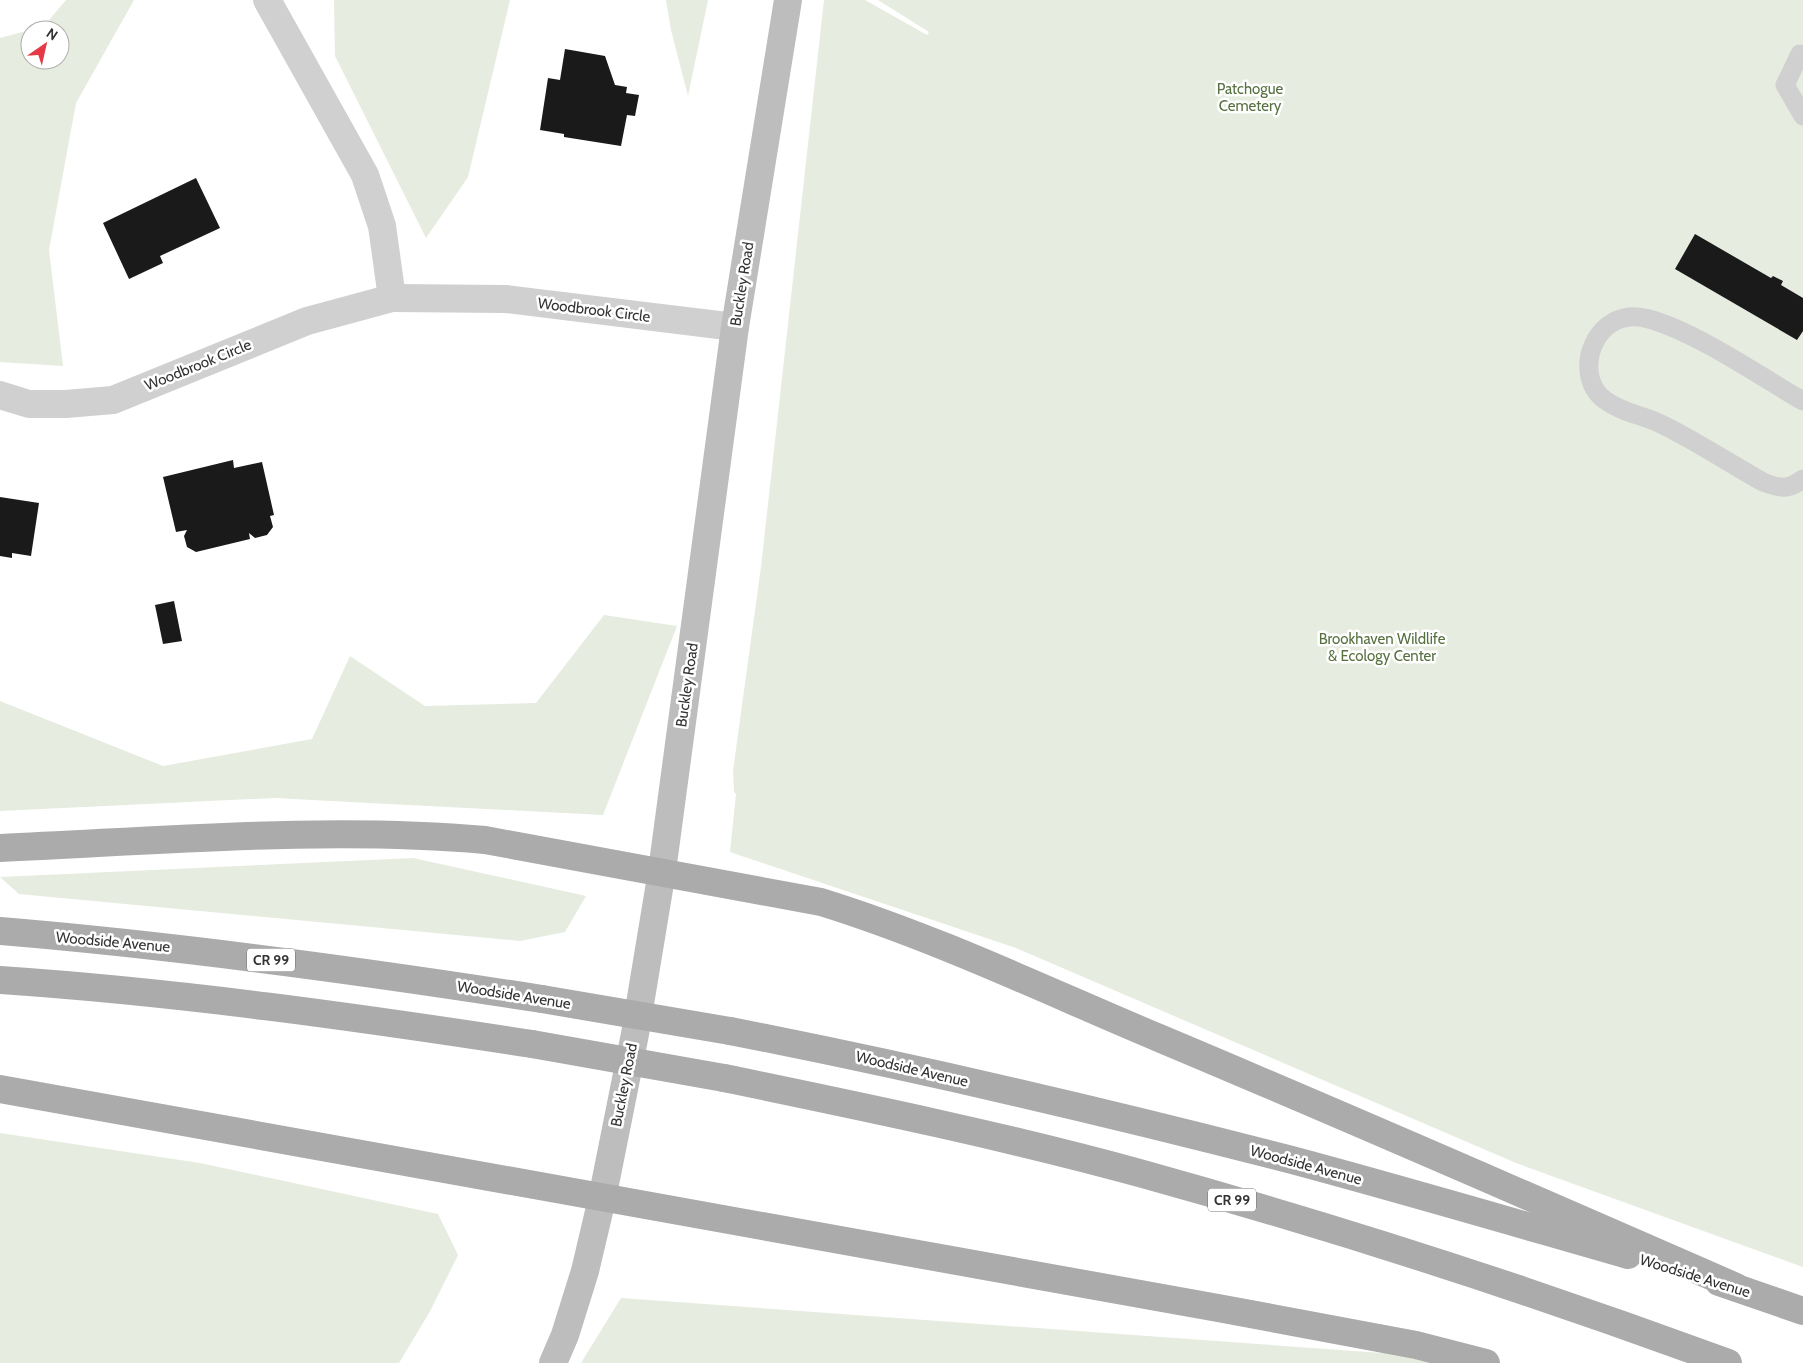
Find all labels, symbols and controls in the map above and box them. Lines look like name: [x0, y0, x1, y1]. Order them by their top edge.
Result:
north arrow: [20, 20, 70, 70]
text: N: [43, 24, 61, 44]
park label: Patchogue Cemetery: [1217, 80, 1284, 115]
street label: Buckley Road: [726, 241, 758, 327]
street label: Woodbrook Circle: [537, 294, 652, 326]
street label: Woodbrook Circle: [142, 335, 254, 395]
park label: Brookhaven Wildlife & Ecology Center: [1319, 630, 1446, 665]
street label: Buckley Road: [672, 642, 702, 728]
street label: Woodside Avenue: [55, 928, 171, 956]
road number: CR 99: [247, 948, 295, 972]
street label: Woodside Avenue: [456, 977, 572, 1013]
street label: Buckley Road: [607, 1042, 641, 1128]
street label: Woodside Avenue: [854, 1047, 970, 1091]
street label: Woodside Avenue: [1248, 1141, 1364, 1189]
road number: CR 99: [1208, 1188, 1256, 1212]
street label: Woodside Avenue: [1637, 1251, 1753, 1301]

